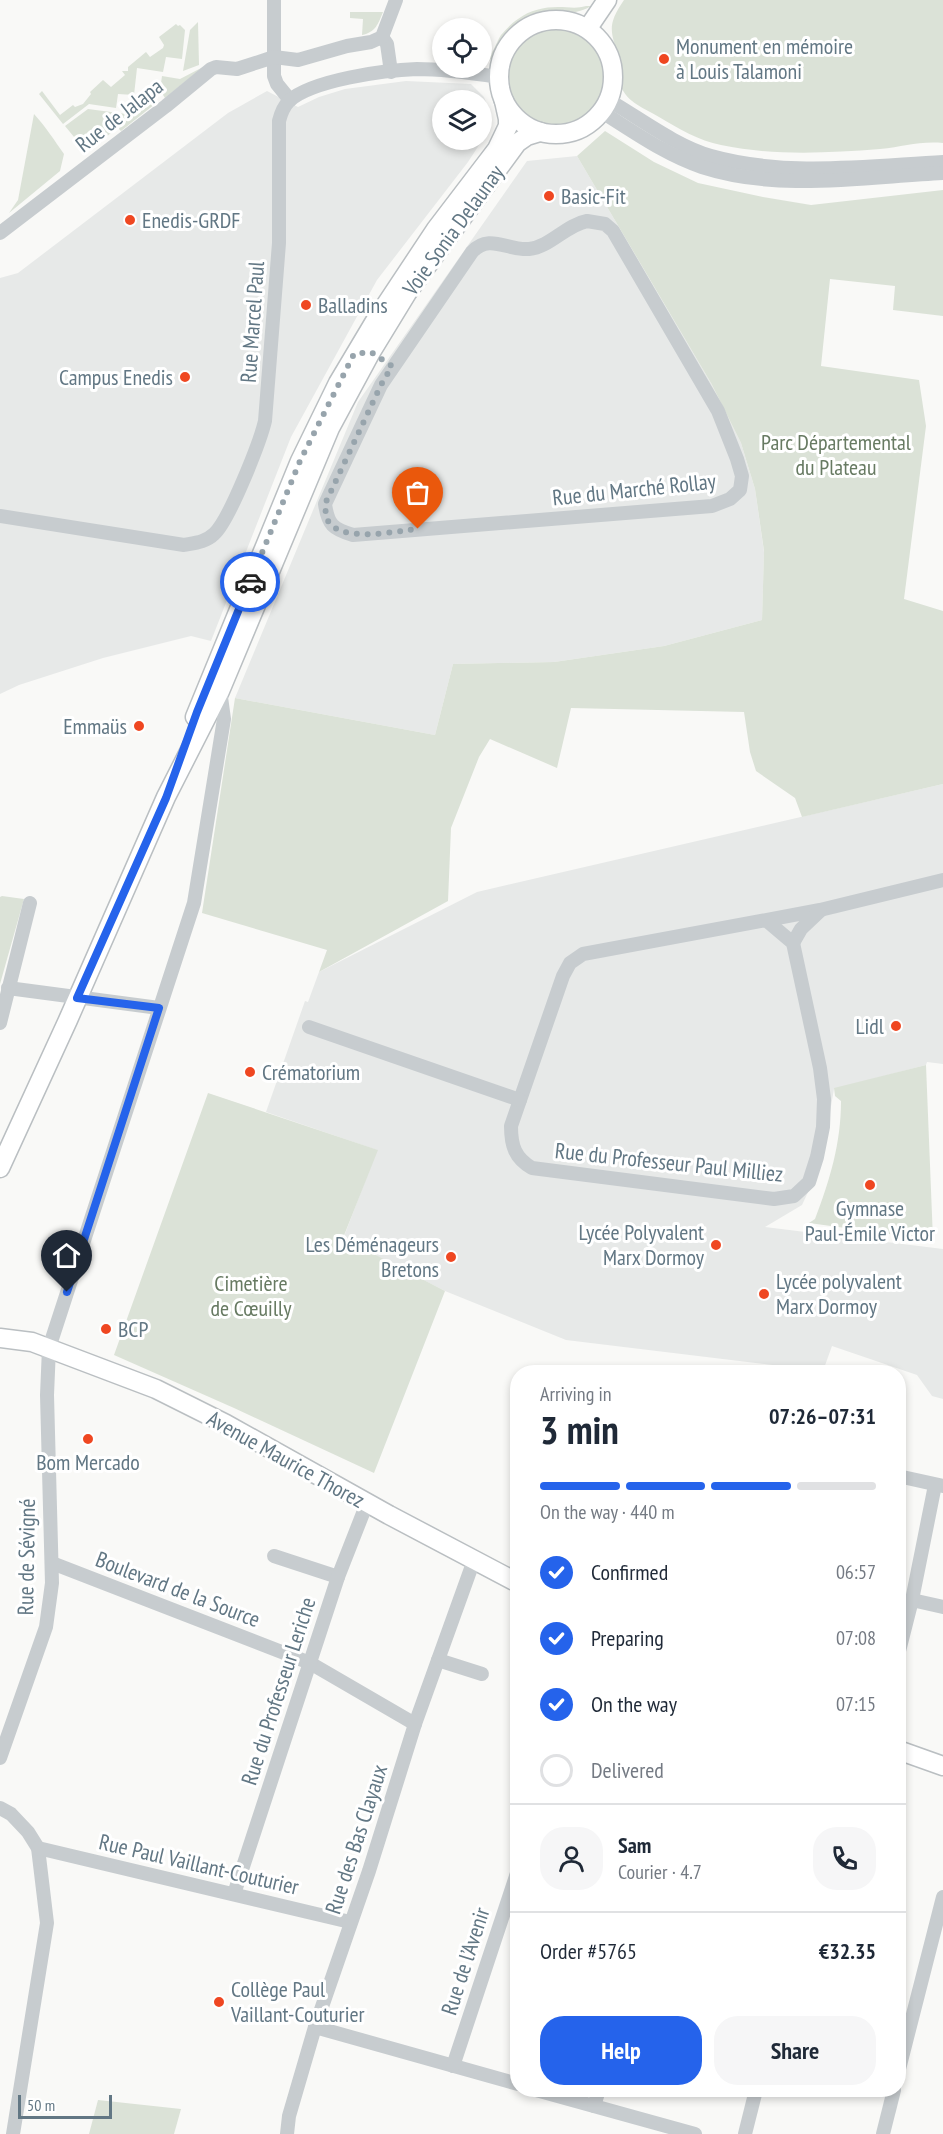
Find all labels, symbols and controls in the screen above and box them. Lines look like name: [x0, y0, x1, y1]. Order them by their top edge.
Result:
map controls: [432, 18, 492, 150]
button: locate: [432, 18, 492, 78]
place label: Monument en mémoire à Louis Talamoni: [676, 32, 853, 85]
marker: Monument en mémoire à Louis Talamoni: [657, 52, 671, 66]
street label: Rue de Jalapa: [70, 72, 168, 158]
button: layers: [432, 90, 492, 150]
street label: Voie Sonia Delaunay: [396, 159, 510, 302]
place label: Basic-Fit: [561, 182, 626, 210]
marker: Basic-Fit: [542, 189, 556, 203]
place label: Enedis-GRDF: [142, 206, 240, 234]
marker: Enedis-GRDF: [123, 213, 137, 227]
street label: Rue Marcel Paul: [234, 259, 270, 384]
place label: Balladins: [318, 291, 388, 319]
marker: Balladins: [299, 298, 313, 312]
place label: Campus Enedis: [59, 363, 173, 391]
marker: Campus Enedis: [178, 370, 192, 384]
park label: Parc Départemental du Plateau: [761, 428, 912, 481]
street label: Rue du Marché Rollay: [551, 466, 718, 512]
pin: [392, 467, 443, 529]
icon: bag: [401, 476, 434, 509]
courier: [220, 552, 280, 612]
icon: car: [234, 566, 267, 599]
place label: Emmaüs: [63, 712, 127, 740]
marker: Emmaüs: [132, 719, 146, 733]
place label: Lidl: [855, 1012, 885, 1040]
marker: Lidl: [889, 1019, 903, 1033]
place label: Crématorium: [262, 1058, 360, 1086]
marker: Crématorium: [243, 1065, 257, 1079]
street label: Rue du Professeur Paul Milliez: [554, 1136, 784, 1188]
marker: Gymnase Paul-Émile Victor: [863, 1178, 877, 1192]
place label: Gymnase Paul-Émile Victor: [805, 1194, 935, 1247]
place label: Lycée Polyvalent Marx Dormoy: [578, 1218, 705, 1271]
pin: [41, 1230, 92, 1292]
place label: Les Déménageurs Bretons: [306, 1230, 439, 1283]
marker: Lycée Polyvalent Marx Dormoy: [709, 1238, 723, 1252]
icon: home: [50, 1239, 83, 1272]
marker: Les Déménageurs Bretons: [444, 1250, 458, 1264]
place label: Lycée polyvalent Marx Dormoy: [776, 1267, 902, 1320]
park label: Cimetière de Cœuilly: [211, 1269, 292, 1322]
marker: Lycée polyvalent Marx Dormoy: [757, 1287, 771, 1301]
place label: BCP: [118, 1315, 148, 1343]
marker: BCP: [99, 1322, 113, 1336]
text: Arriving in: [540, 1381, 612, 1407]
text: 07:26–07:31: [769, 1402, 876, 1430]
street label: Avenue Maurice Thorez: [202, 1404, 370, 1514]
text: 3 min: [540, 1404, 619, 1455]
marker: Bom Mercado: [81, 1432, 95, 1446]
place label: Bom Mercado: [36, 1448, 140, 1476]
street label: Rue de Sévigné: [11, 1498, 41, 1616]
text: On the way · 440 m: [540, 1499, 675, 1525]
street label: Boulevard de la Source: [92, 1545, 264, 1633]
icon: check: [540, 1556, 573, 1589]
text: Confirmed: [591, 1558, 668, 1586]
text: 06:57: [836, 1559, 876, 1585]
street label: Rue du Professeur Leriche: [234, 1594, 322, 1788]
icon: check: [540, 1622, 573, 1655]
text: Preparing: [591, 1624, 664, 1652]
text: 07:08: [836, 1625, 876, 1651]
icon: check: [540, 1688, 573, 1721]
text: On the way: [591, 1690, 677, 1718]
text: 07:15: [836, 1691, 876, 1717]
text: Delivered: [591, 1756, 664, 1784]
street label: Rue des Bas Clayaux: [319, 1761, 393, 1917]
street label: Rue Paul Vaillant-Couturier: [96, 1827, 302, 1901]
button: person: [540, 1827, 603, 1890]
button: phone: [813, 1827, 876, 1890]
text: Sam: [618, 1831, 651, 1859]
text: Courier · 4.7: [618, 1859, 702, 1885]
street label: Rue de l’Avenir: [434, 1904, 496, 2018]
text: Order #5765: [540, 1937, 637, 1965]
text: €32.35: [819, 1937, 876, 1965]
place label: Collège Paul Vaillant-Couturier: [230, 1975, 365, 2028]
marker: Collège Paul Vaillant-Couturier: [212, 1995, 226, 2009]
button: Help: [540, 2016, 702, 2085]
button: Share: [714, 2016, 876, 2085]
scale bar: [18, 2092, 112, 2120]
text: 50 m: [27, 2095, 55, 2115]

